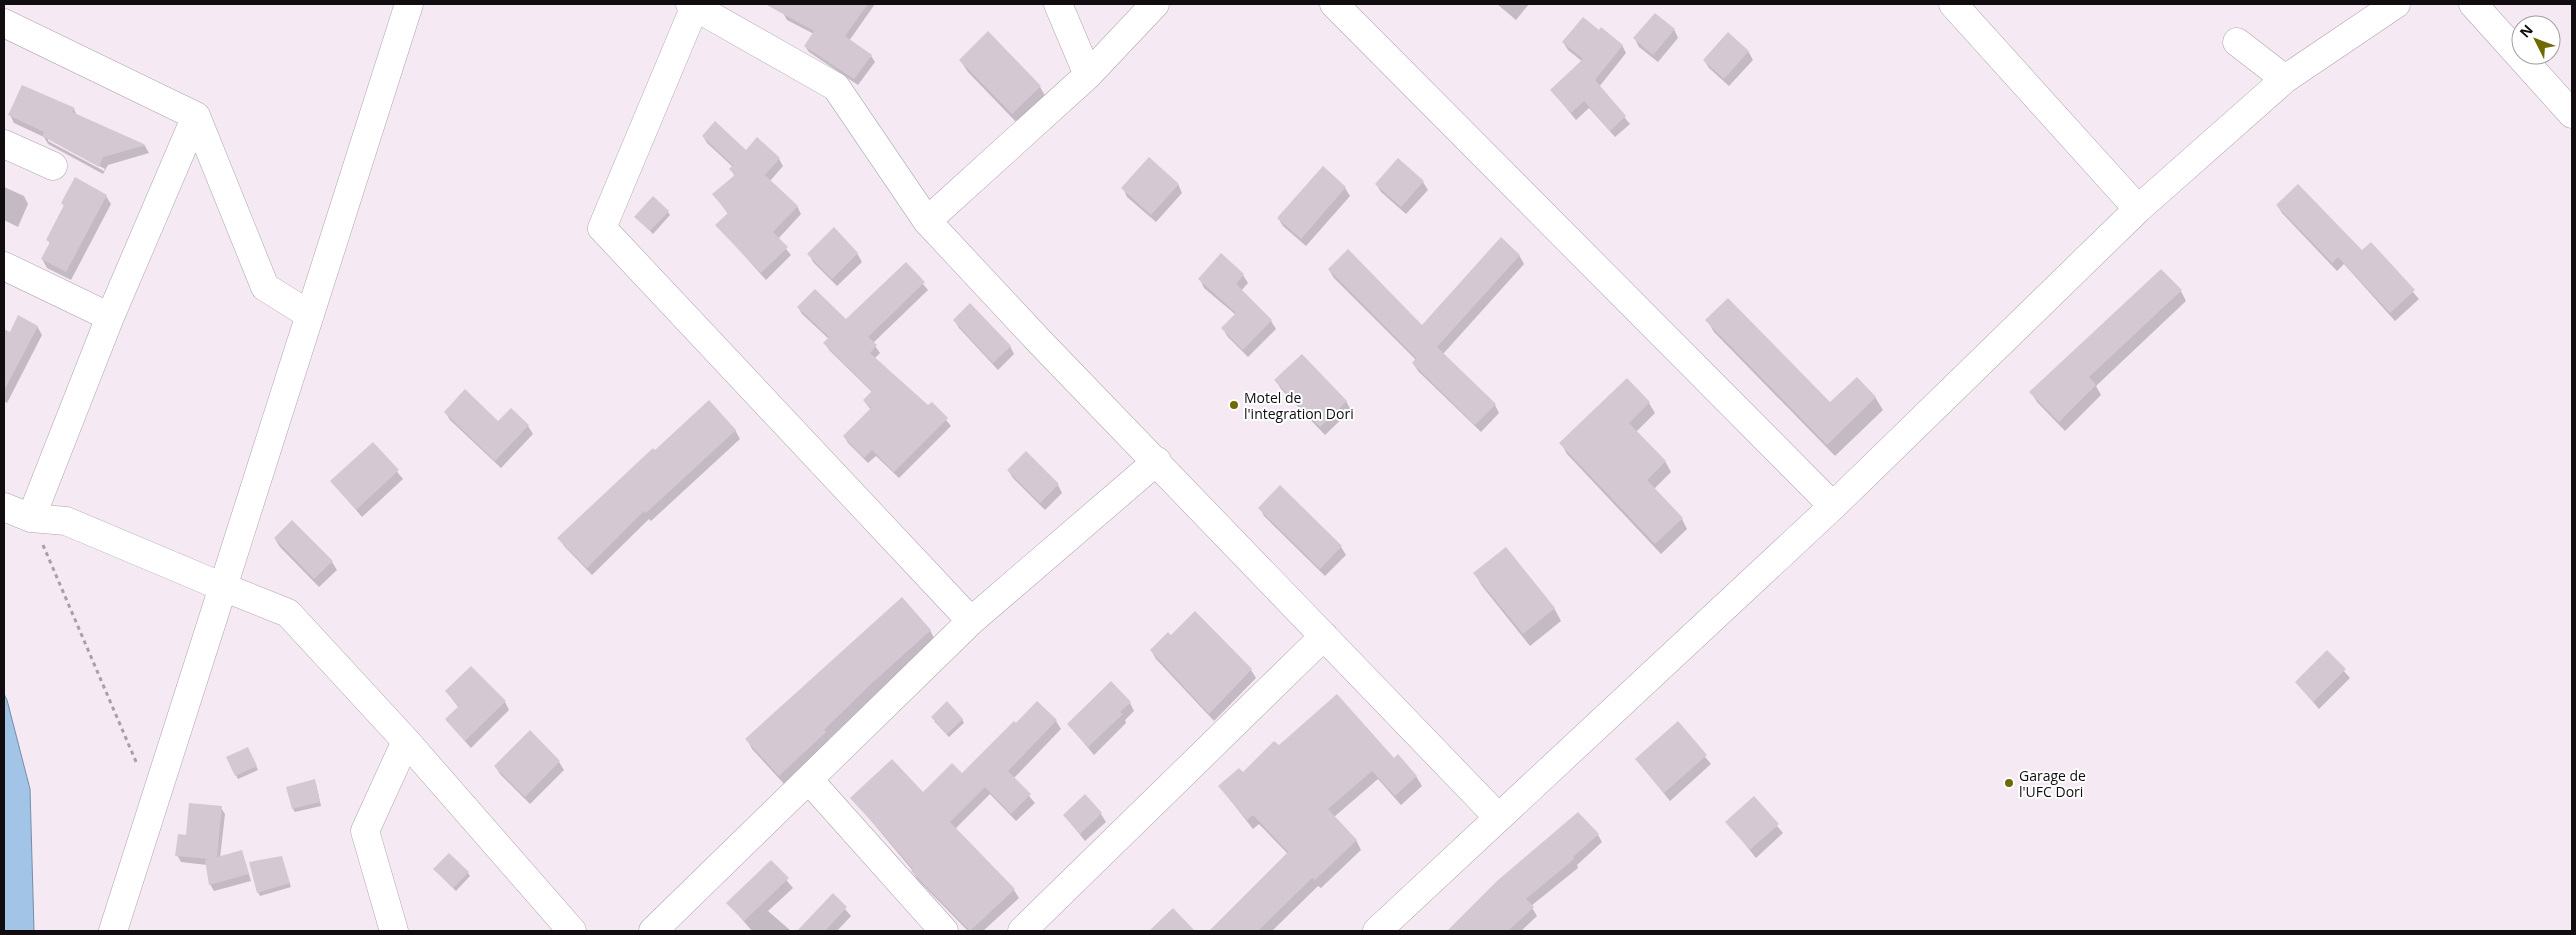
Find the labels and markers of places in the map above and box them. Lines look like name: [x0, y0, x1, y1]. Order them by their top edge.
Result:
place label: Motel de l'integration Dori: [1244, 388, 1354, 423]
marker: Motel de l'integration Dori: [1228, 399, 1240, 411]
place label: Garage de l'UFC Dori: [2019, 766, 2086, 801]
marker: Garage de l'UFC Dori: [2003, 777, 2015, 789]

